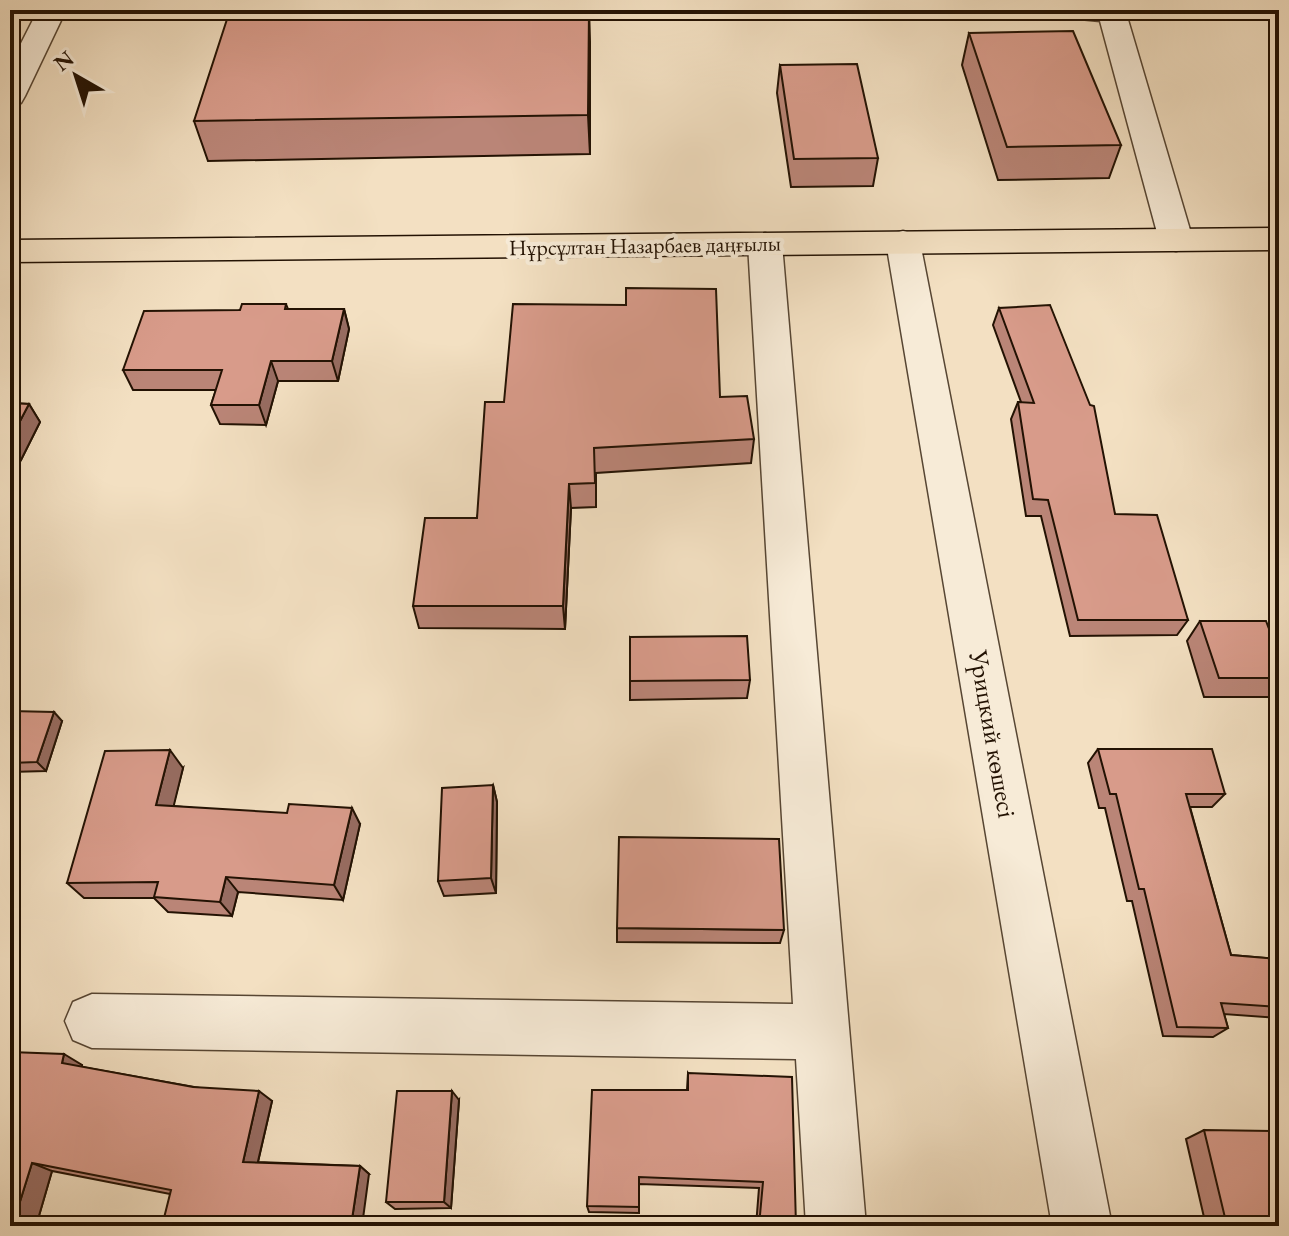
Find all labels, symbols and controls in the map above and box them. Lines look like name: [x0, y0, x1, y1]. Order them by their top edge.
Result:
north arrow: [36, 36, 116, 116]
text: N: [48, 44, 80, 78]
street label: Нұрсұлтан Назарбаев даңғылы: [509, 229, 781, 262]
street label: Урицкий көшесі: [961, 647, 1024, 820]

